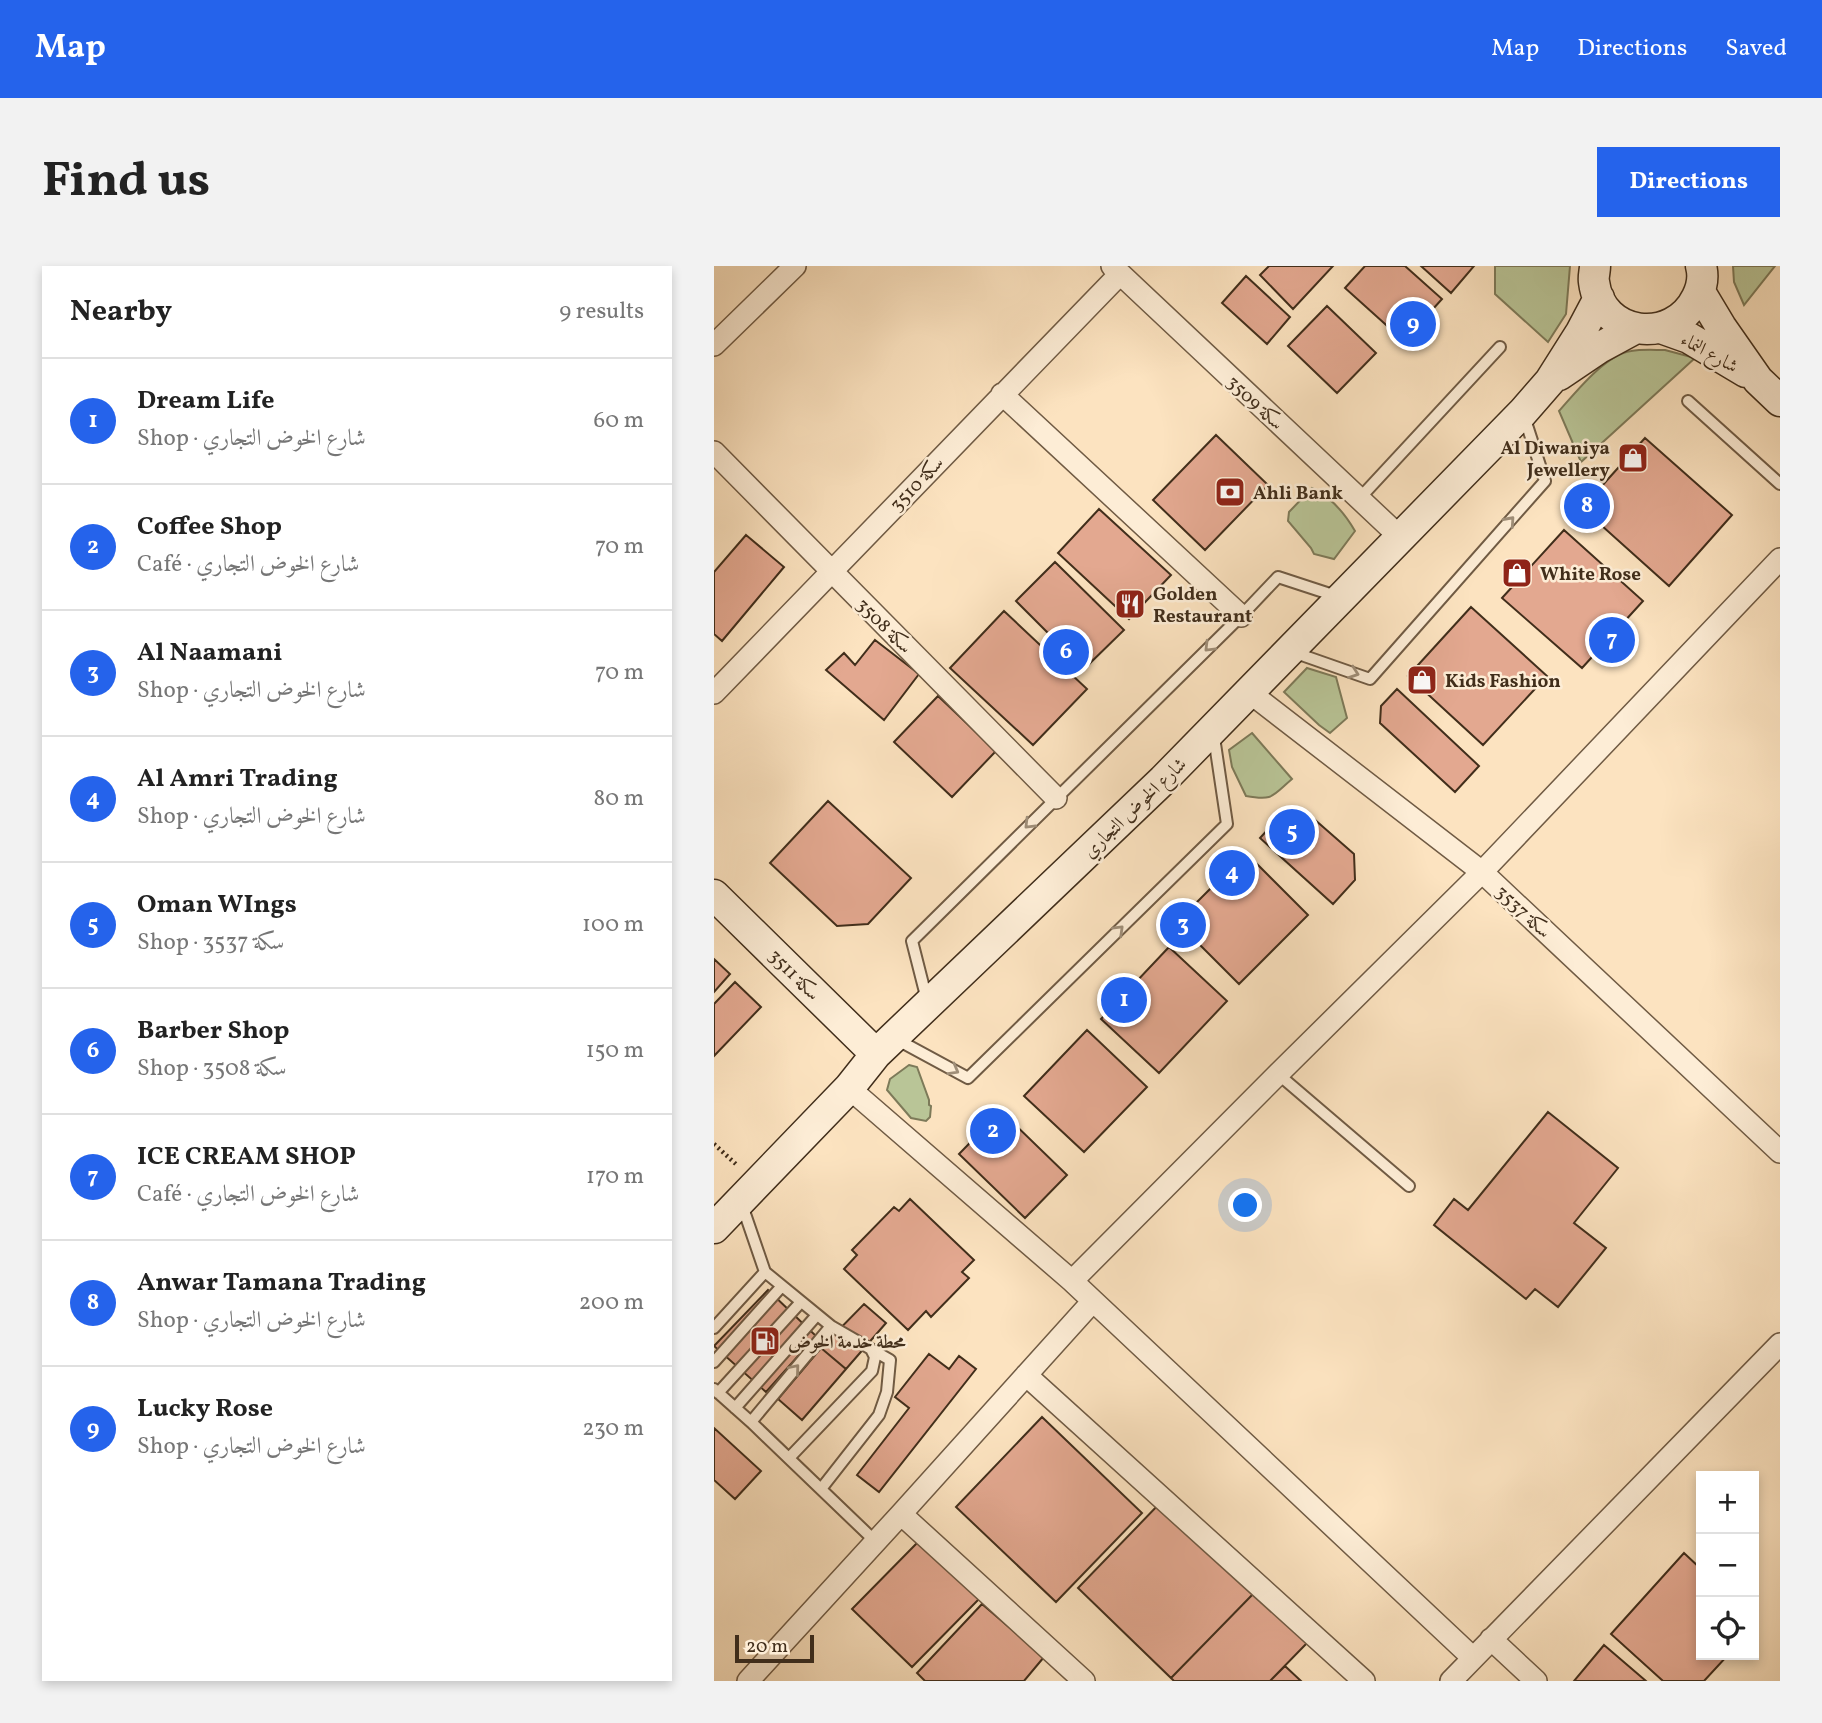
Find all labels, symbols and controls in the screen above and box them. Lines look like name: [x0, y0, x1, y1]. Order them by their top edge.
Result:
text: Map: [35, 26, 106, 72]
text: Map: [1491, 32, 1539, 66]
text: Directions: [1577, 32, 1687, 66]
text: Saved: [1725, 32, 1787, 66]
button: Directions: [1597, 147, 1780, 217]
text: Find us: [42, 148, 210, 217]
text: Nearby: [70, 291, 172, 333]
text: 9 results: [559, 296, 644, 328]
pin: 9: [1390, 298, 1436, 350]
street label: شارع النماء: [1675, 327, 1742, 381]
street label: سكة 3509: [1220, 370, 1289, 437]
text: Dream Life: [137, 383, 275, 419]
text: 1: [88, 405, 98, 437]
text: 60 m: [594, 405, 644, 437]
text: Shop · شارع الخوض التجاري: [137, 423, 366, 455]
place label: Al Diwaniya Jewellery: [1500, 436, 1610, 484]
shop icon: Al Diwaniya Jewellery: [1616, 441, 1650, 475]
street label: سكة 3510: [885, 451, 950, 518]
bank icon: Ahli Bank: [1213, 475, 1247, 509]
pin: 8: [1564, 480, 1610, 532]
place label: Ahli Bank: [1253, 481, 1343, 507]
text: Coffee Shop: [137, 509, 282, 545]
one-way arrow: [1502, 516, 1514, 529]
text: 2: [87, 531, 99, 563]
text: 70 m: [595, 531, 644, 563]
text: Café · شارع الخوض التجاري: [137, 549, 359, 581]
shop icon: White Rose: [1500, 556, 1534, 590]
place label: White Rose: [1540, 562, 1641, 588]
place label: Golden Restaurant: [1153, 582, 1252, 630]
restaurant icon: Golden Restaurant: [1113, 587, 1147, 621]
street label: سكة 3508: [850, 593, 917, 660]
pin: 7: [1589, 614, 1635, 666]
pin: 6: [1043, 626, 1089, 678]
text: Al Naamani: [137, 635, 282, 671]
one-way arrow: [1204, 639, 1217, 652]
text: 3: [87, 657, 99, 689]
text: 70 m: [595, 657, 644, 689]
shop icon: Kids Fashion: [1405, 663, 1439, 697]
one-way arrow: [1348, 665, 1360, 679]
place label: Kids Fashion: [1445, 669, 1561, 695]
text: Shop · شارع الخوض التجاري: [137, 675, 366, 707]
street label: شارع الخوض التجاري: [1078, 752, 1194, 865]
text: Al Amri Trading: [137, 761, 338, 797]
text: 4: [86, 783, 100, 815]
text: 80 m: [594, 783, 644, 815]
text: Shop · شارع الخوض التجاري: [137, 801, 366, 833]
pin: 5: [1269, 806, 1315, 858]
one-way arrow: [1025, 816, 1038, 829]
pin: 4: [1209, 847, 1255, 899]
street label: سكة 3537: [1489, 880, 1556, 945]
text: Oman WIngs: [137, 887, 297, 923]
pin: 3: [1160, 899, 1206, 951]
text: 5: [87, 909, 99, 941]
text: 100 m: [582, 909, 644, 941]
one-way arrow: [1111, 926, 1124, 939]
text: Shop · سكة 3537: [137, 927, 284, 959]
street label: سكة 3511: [762, 944, 825, 1007]
pin: 1: [1101, 974, 1147, 1026]
text: Barber Shop: [137, 1013, 289, 1049]
text: 6: [87, 1035, 99, 1067]
text: 150 m: [586, 1035, 644, 1067]
text: Shop · سكة 3508: [137, 1053, 287, 1085]
one-way arrow: [946, 1062, 959, 1076]
pin: 2: [970, 1105, 1016, 1157]
text: ICE CREAM SHOP: [137, 1139, 356, 1175]
text: 7: [88, 1161, 99, 1193]
text: 170 m: [586, 1161, 644, 1193]
text: Café · شارع الخوض التجاري: [137, 1179, 359, 1211]
your location: [1228, 1188, 1262, 1222]
text: Anwar Tamana Trading: [137, 1265, 426, 1301]
text: 8: [87, 1287, 99, 1319]
text: 200 m: [579, 1287, 644, 1319]
text: Shop · شارع الخوض التجاري: [137, 1305, 366, 1337]
fuel station icon: محطة خدمة الخوض: [748, 1324, 782, 1358]
place label: محطة خدمة الخوض: [788, 1330, 906, 1356]
one-way arrow: [787, 1365, 799, 1378]
text: Lucky Rose: [137, 1391, 273, 1427]
text: 9: [87, 1413, 99, 1445]
text: 230 m: [582, 1413, 644, 1445]
text: Shop · شارع الخوض التجاري: [137, 1431, 366, 1463]
map controls: [1696, 1471, 1759, 1660]
button: +: [1696, 1471, 1759, 1534]
button: −: [1696, 1534, 1759, 1597]
button: locate: [1696, 1597, 1759, 1660]
scale bar: [735, 1632, 814, 1664]
text: 20 m: [746, 1634, 788, 1660]

